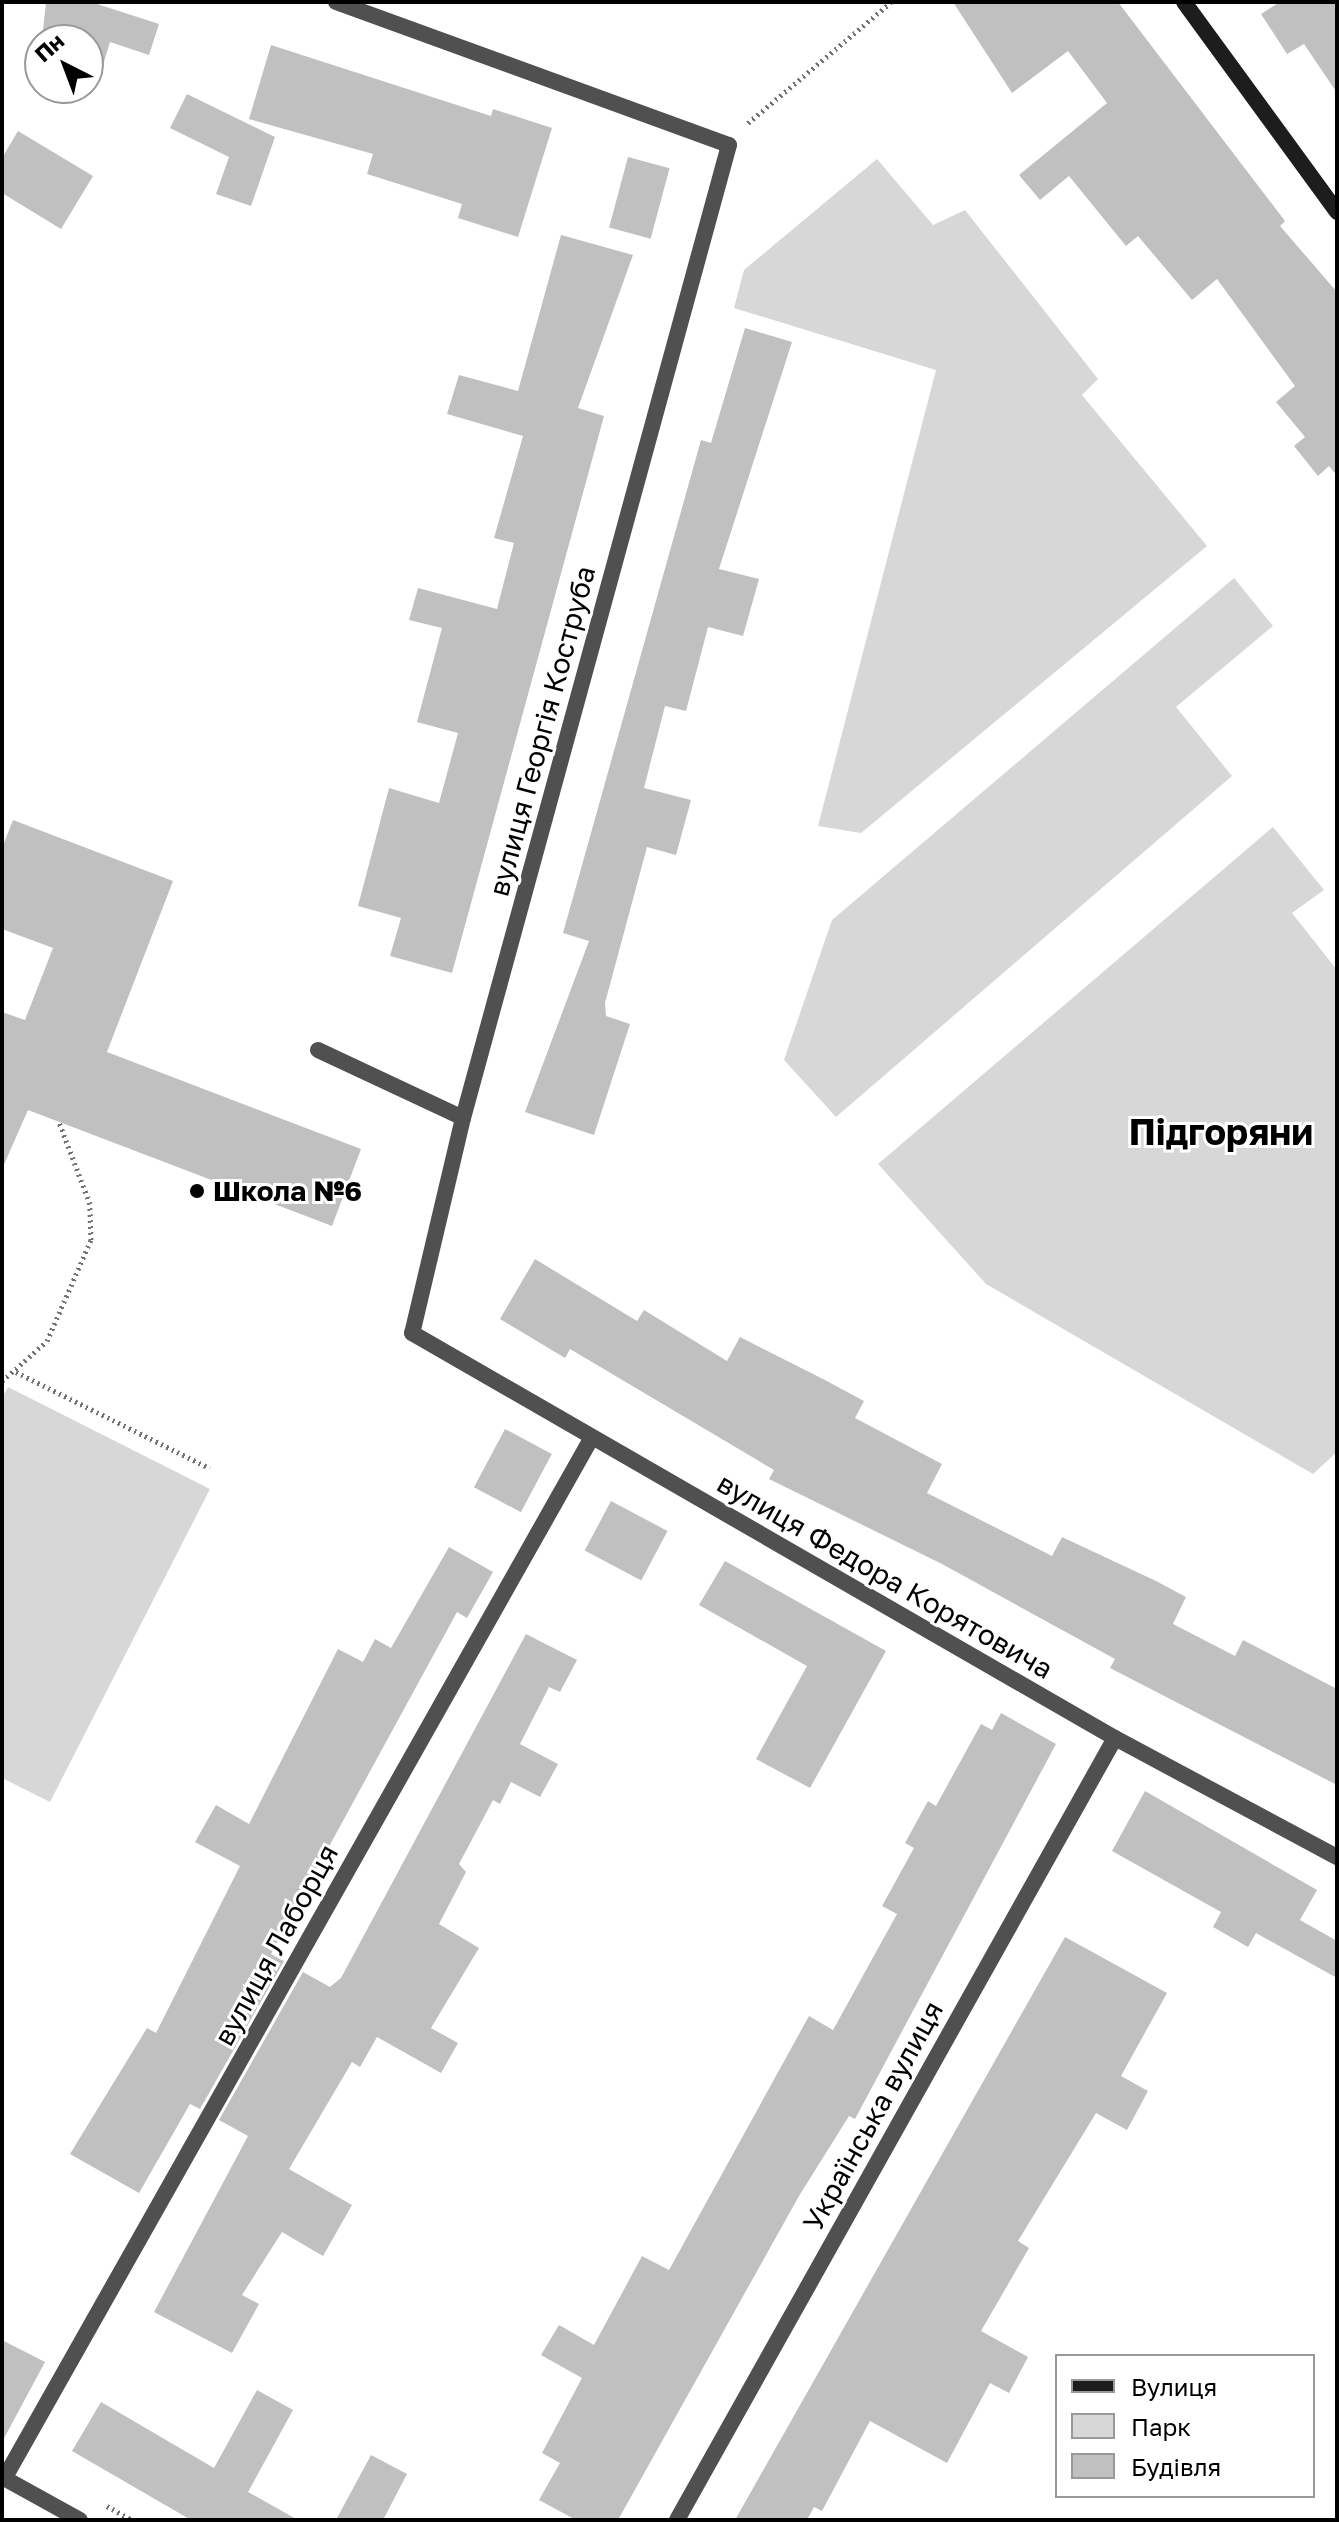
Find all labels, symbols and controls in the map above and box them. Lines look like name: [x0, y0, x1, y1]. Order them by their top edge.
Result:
north arrow: [24, 24, 104, 104]
text: Пн: [29, 27, 69, 67]
street label: вулиця Георгія Коструба: [482, 562, 602, 900]
district label: Підгоряни: [1129, 1110, 1313, 1154]
place label: Школа №6: [213, 1174, 362, 1208]
marker: Школа №6: [188, 1182, 206, 1200]
street label: вулиця Федора Корятовича: [711, 1466, 1059, 1686]
street label: вулиця Лаборця: [207, 1839, 345, 2051]
street label: Українська вулиця: [796, 1995, 950, 2237]
legend: [1055, 2354, 1315, 2498]
text: Вулиця: [1131, 2372, 1217, 2401]
text: Парк: [1131, 2412, 1191, 2441]
text: Будівля: [1131, 2452, 1221, 2481]

